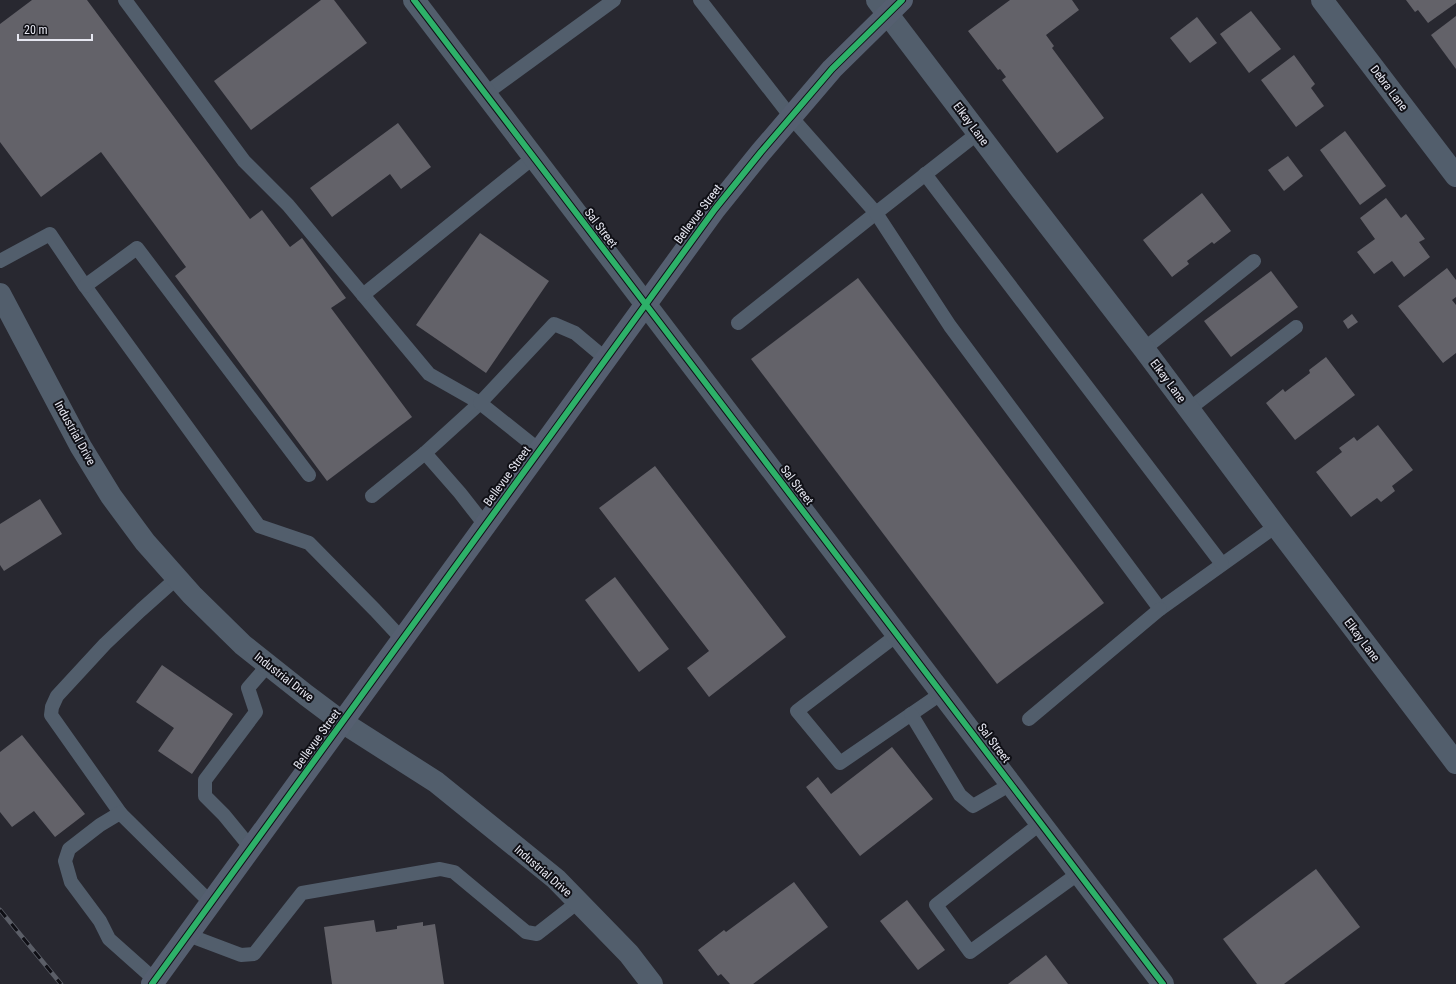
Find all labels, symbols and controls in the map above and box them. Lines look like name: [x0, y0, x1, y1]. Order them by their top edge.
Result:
scale bar: [18, 16, 92, 42]
text: 20 m: [24, 23, 48, 37]
street label: Debra Lane: [1367, 63, 1411, 114]
street label: Elkay Lane: [950, 100, 992, 149]
street label: Bellevue Street: [671, 181, 725, 246]
street label: Sal Street: [582, 206, 621, 251]
street label: Elkay Lane: [1147, 357, 1189, 406]
street label: Industrial Drive: [52, 398, 99, 468]
street label: Bellevue Street: [481, 443, 534, 509]
street label: Sal Street: [778, 463, 817, 508]
street label: Elkay Lane: [1341, 616, 1383, 665]
street label: Industrial Drive: [252, 650, 317, 705]
street label: Bellevue Street: [291, 706, 344, 772]
street label: Sal Street: [975, 721, 1014, 766]
street label: Industrial Drive: [512, 842, 575, 900]

